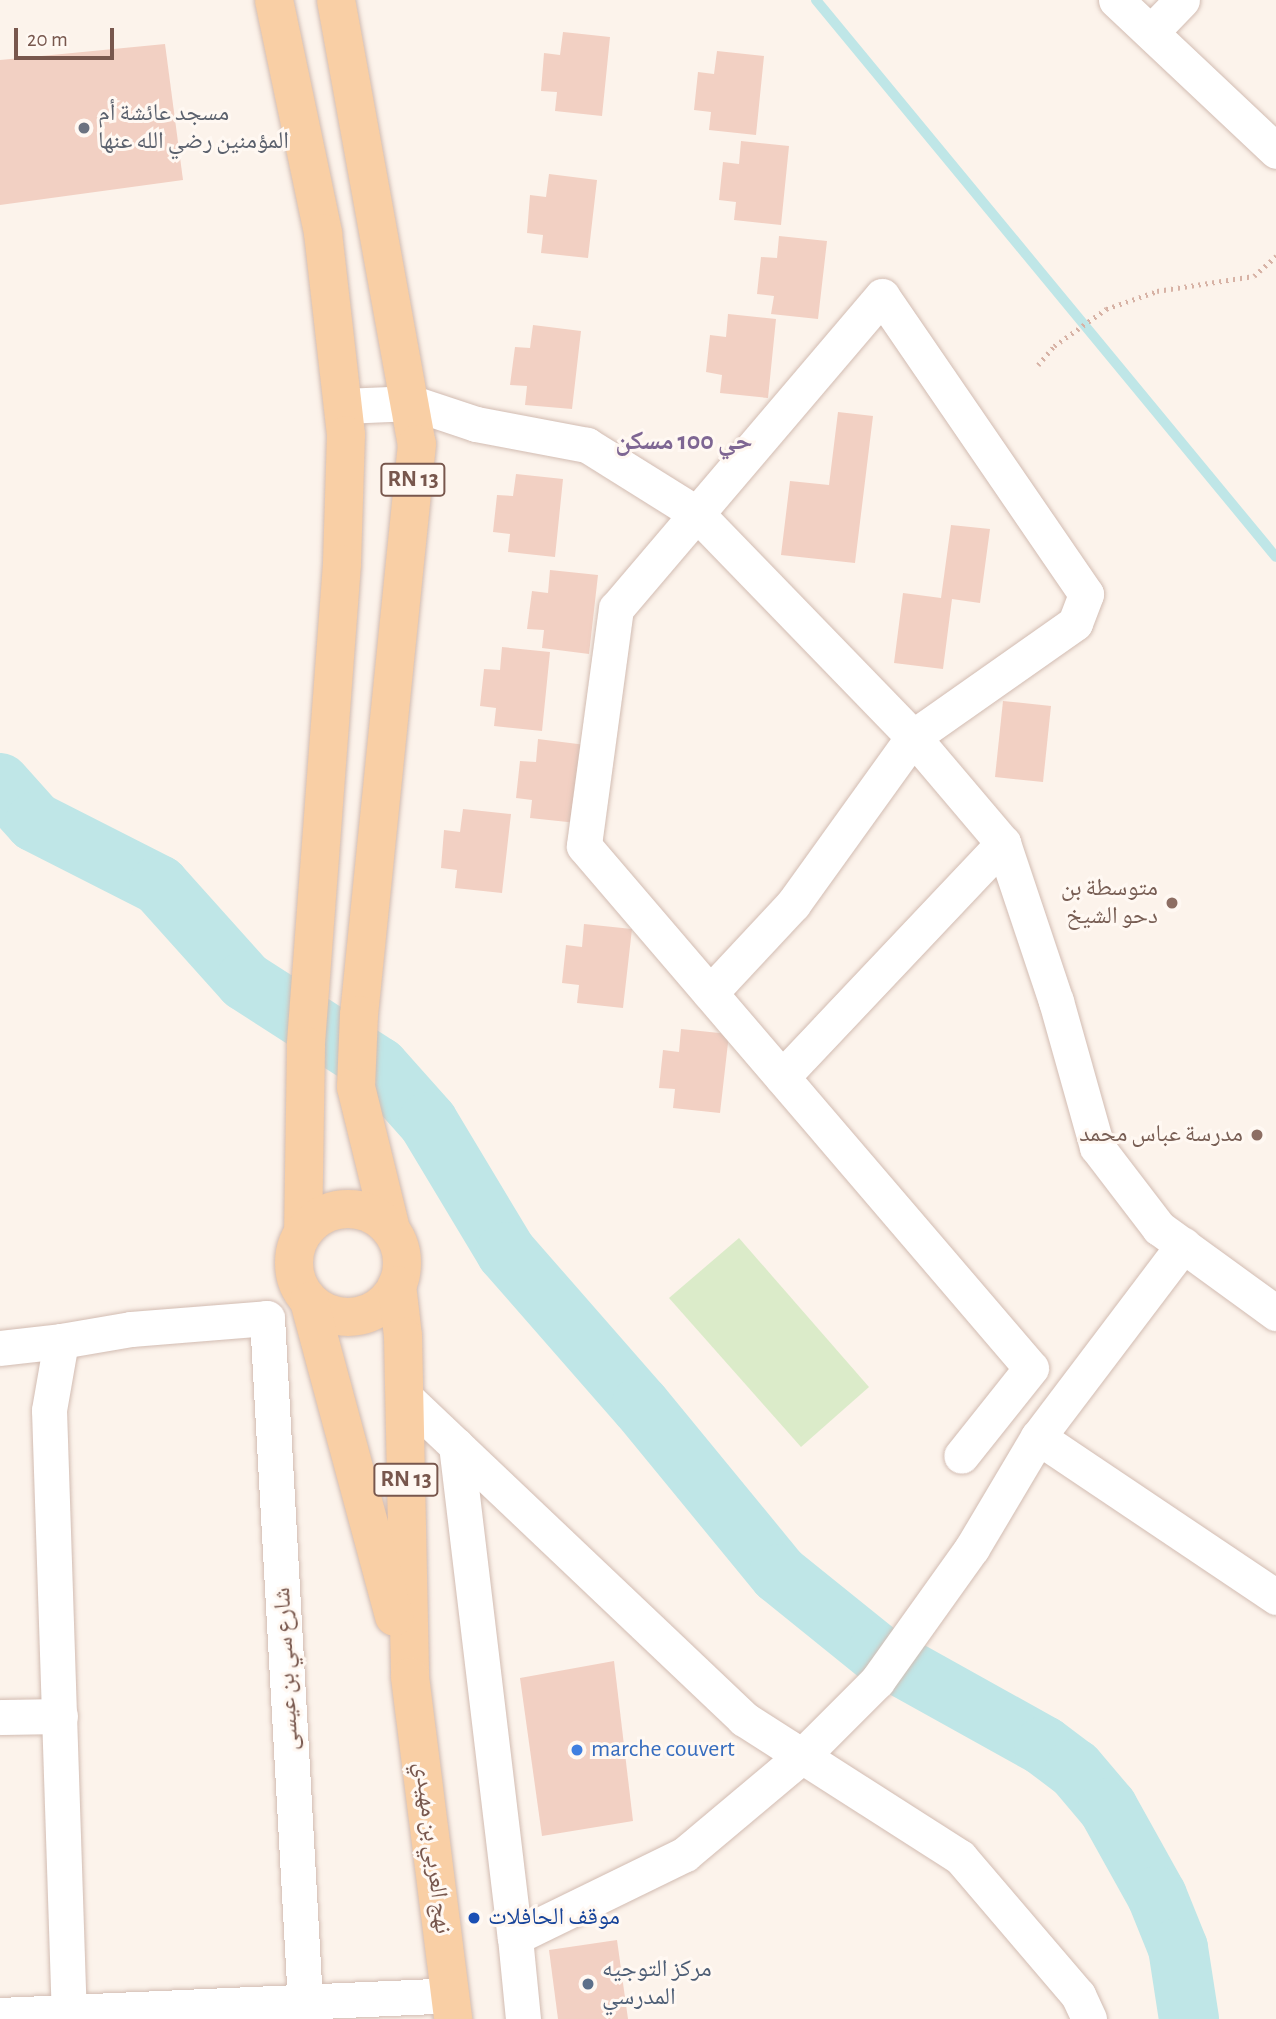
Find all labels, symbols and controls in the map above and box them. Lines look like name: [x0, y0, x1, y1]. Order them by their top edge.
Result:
scale bar: [18, 14, 117, 58]
text: 20 m: [27, 29, 68, 50]
place label: مسجد عائشة أم المؤمنين رضي الله عنها: [98, 100, 289, 156]
marker: مسجد عائشة أم المؤمنين رضي الله عنها: [76, 120, 92, 136]
district label: حي 100 مسكن: [615, 426, 753, 458]
road number: RN 13: [380, 460, 446, 500]
place label: متوسطة بن دحو الشيخ: [1061, 875, 1158, 931]
marker: متوسطة بن دحو الشيخ: [1164, 895, 1180, 911]
place label: مدرسة عباس محمد: [1079, 1121, 1243, 1149]
marker: مدرسة عباس محمد: [1249, 1127, 1265, 1143]
road number: RN 13: [373, 1460, 439, 1499]
street label: شارع سي بن عيسى: [268, 1587, 306, 1751]
place label: marche couvert: [591, 1736, 735, 1764]
marker: marche couvert: [569, 1742, 585, 1758]
street label: نهج العربي بن مهيدي: [407, 1761, 457, 1935]
place label: موقف الحافلات: [488, 1904, 620, 1932]
marker: موقف الحافلات: [466, 1910, 482, 1926]
place label: مركز التوجيه المدرسي: [602, 1956, 712, 2012]
marker: مركز التوجيه المدرسي: [580, 1976, 596, 1992]

